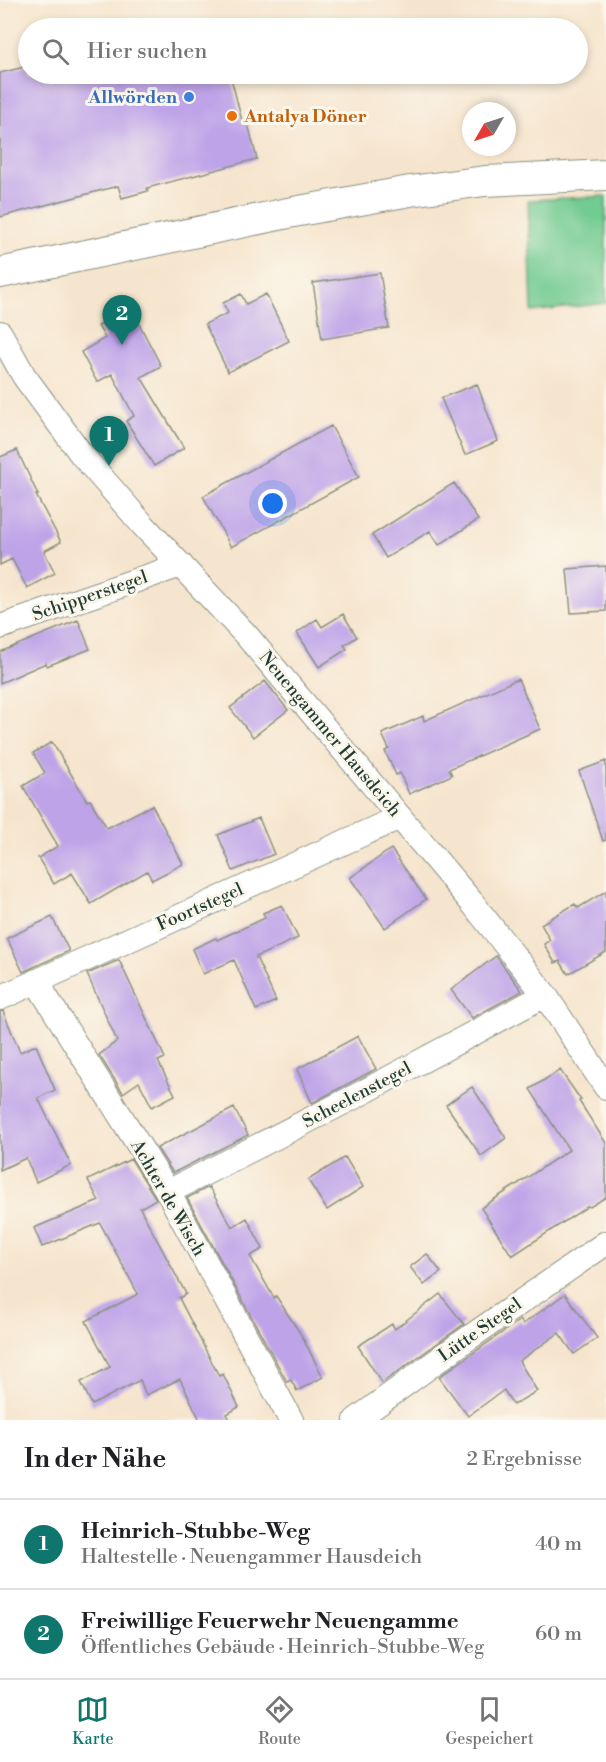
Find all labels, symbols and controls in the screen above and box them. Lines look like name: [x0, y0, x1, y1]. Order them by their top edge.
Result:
search box: [18, 18, 588, 84]
icon: search: [39, 35, 72, 68]
text: Hier suchen: [87, 38, 207, 65]
place label: Allwörden: [87, 86, 177, 109]
marker: Allwörden: [182, 90, 196, 104]
north arrow: [462, 102, 516, 156]
place label: Antalya Döner: [243, 105, 367, 128]
marker: Antalya Döner: [225, 109, 239, 123]
pin: 2: [102, 296, 142, 345]
pin: 1: [90, 416, 128, 466]
your location: [258, 489, 287, 518]
street label: Schipperstegel: [29, 565, 151, 626]
street label: Neuengammer Hausdeich: [254, 646, 406, 822]
street label: Foortstegel: [153, 877, 247, 936]
street label: Scheelenstegel: [299, 1056, 416, 1133]
street label: Achter de Wisch: [125, 1135, 211, 1260]
street label: Lütte Stegel: [434, 1292, 527, 1367]
text: In der Nähe: [24, 1443, 166, 1475]
text: 2 Ergebnisse: [466, 1447, 582, 1472]
text: Heinrich-Stubbe-Weg: [81, 1518, 310, 1545]
text: 1: [39, 1532, 48, 1557]
text: 40 m: [535, 1532, 582, 1557]
text: Haltestelle · Neuengammer Hausdeich: [81, 1545, 422, 1570]
text: Freiwillige Feuerwehr Neuengamme: [81, 1608, 459, 1635]
text: 2: [37, 1622, 50, 1647]
text: 60 m: [535, 1622, 582, 1647]
text: Öffentliches Gebäude · Heinrich-Stubbe-Weg: [81, 1635, 484, 1660]
tab: Karte: [72, 1693, 114, 1749]
tab: Route: [258, 1693, 301, 1749]
tab: Gespeichert: [446, 1693, 534, 1749]

